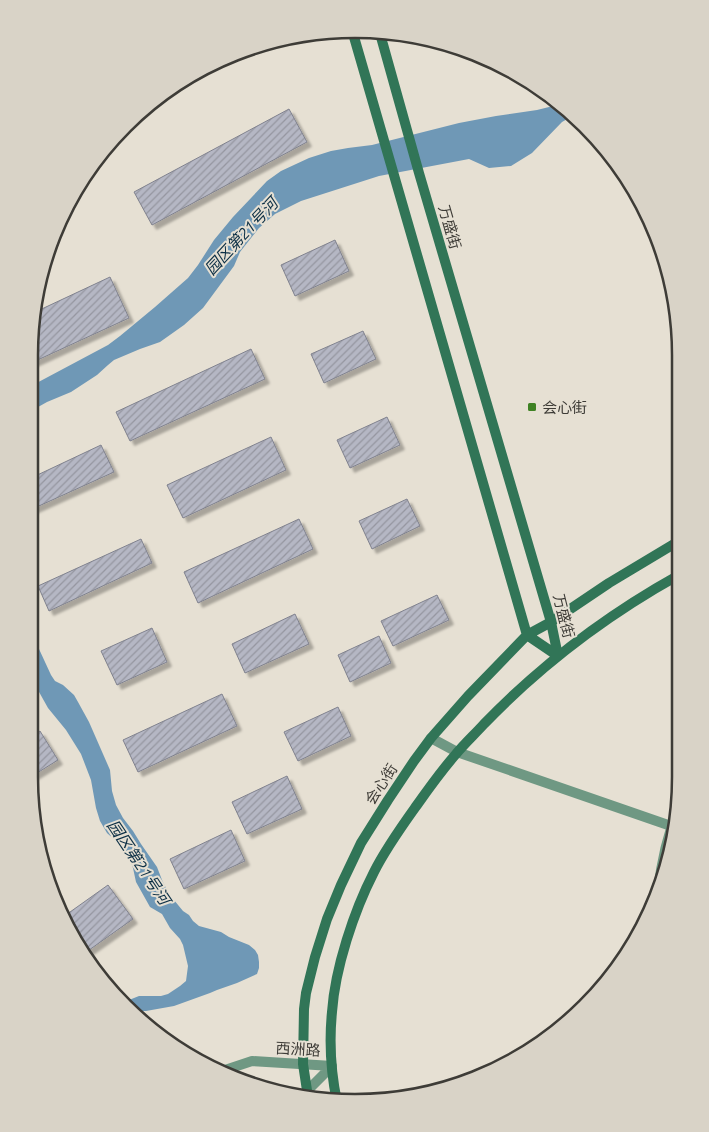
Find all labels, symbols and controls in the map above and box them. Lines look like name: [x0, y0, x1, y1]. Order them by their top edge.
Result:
water label: 园区第21号河: [201, 192, 283, 278]
street label: 万盛街: [436, 203, 464, 251]
place label: 会心街: [542, 399, 587, 416]
marker: 会心街: [526, 401, 538, 413]
street label: 万盛街: [550, 592, 578, 640]
street label: 会心街: [362, 760, 400, 808]
water label: 园区第21号河: [104, 816, 176, 910]
street label: 西洲路: [275, 1039, 321, 1059]

